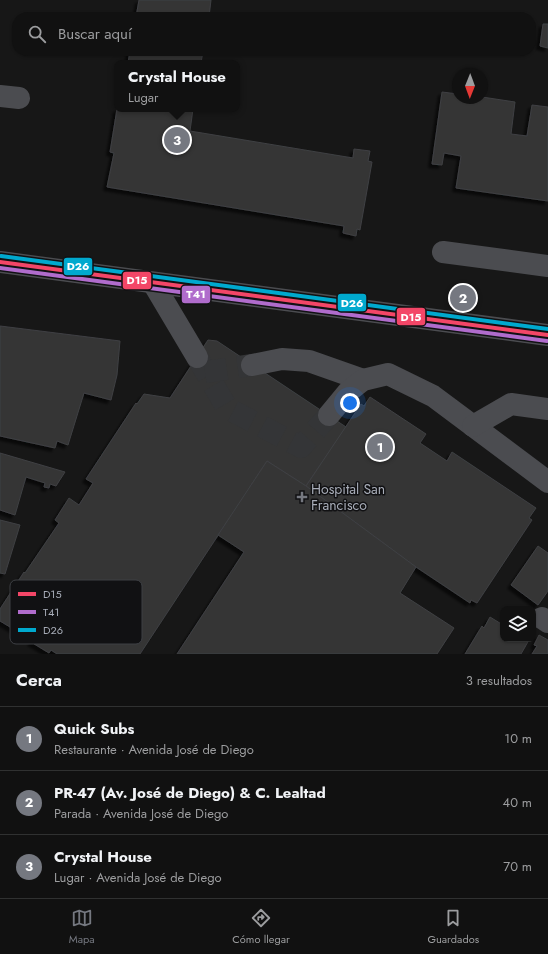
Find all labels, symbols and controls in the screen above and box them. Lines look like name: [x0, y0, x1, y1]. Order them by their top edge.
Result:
search box: [12, 12, 536, 56]
icon: search: [26, 23, 48, 45]
text: Buscar aquí: [58, 23, 132, 45]
popup: [114, 60, 240, 112]
text: Crystal House: [128, 66, 226, 88]
north arrow: [452, 68, 488, 104]
text: Lugar: [128, 88, 159, 107]
pin: 3: [164, 125, 190, 155]
line badge: D26: [63, 257, 93, 276]
text: D26: [67, 258, 89, 274]
line badge: D15: [122, 271, 152, 290]
text: D15: [127, 272, 147, 288]
pin: 2: [450, 283, 476, 313]
line badge: T41: [181, 285, 211, 304]
text: T41: [186, 286, 206, 302]
line badge: D26: [337, 293, 367, 312]
text: D26: [341, 295, 363, 311]
line badge: D15: [396, 307, 426, 326]
text: D15: [401, 309, 421, 325]
your location: [340, 393, 360, 413]
pin: 1: [367, 432, 393, 462]
place label: Hospital San Francisco: [311, 479, 385, 515]
marker: Hospital San Francisco: [296, 491, 308, 503]
legend: [10, 580, 142, 644]
text: D15: [43, 586, 62, 602]
text: T41: [43, 604, 59, 620]
map controls: [500, 606, 536, 642]
button: layers: [500, 606, 536, 642]
text: D26: [43, 622, 63, 638]
text: Cerca: [16, 668, 62, 692]
text: 3 resultados: [466, 671, 532, 690]
text: Quick Subs: [54, 718, 134, 740]
text: 1: [26, 729, 32, 748]
text: 10 m: [504, 729, 532, 748]
text: Restaurante · Avenida José de Diego: [54, 740, 254, 759]
text: PR-47 (Av. José de Diego) & C. Lealtad: [54, 782, 326, 804]
text: 2: [25, 793, 33, 812]
text: 40 m: [503, 793, 532, 812]
text: Parada · Avenida José de Diego: [54, 804, 228, 823]
text: Crystal House: [54, 846, 152, 868]
text: 3: [25, 857, 33, 876]
text: 70 m: [503, 857, 532, 876]
text: Lugar · Avenida José de Diego: [54, 868, 222, 887]
tab: Mapa: [69, 907, 95, 947]
tab: Cómo llegar: [232, 907, 290, 947]
tab: Guardados: [427, 907, 479, 947]

